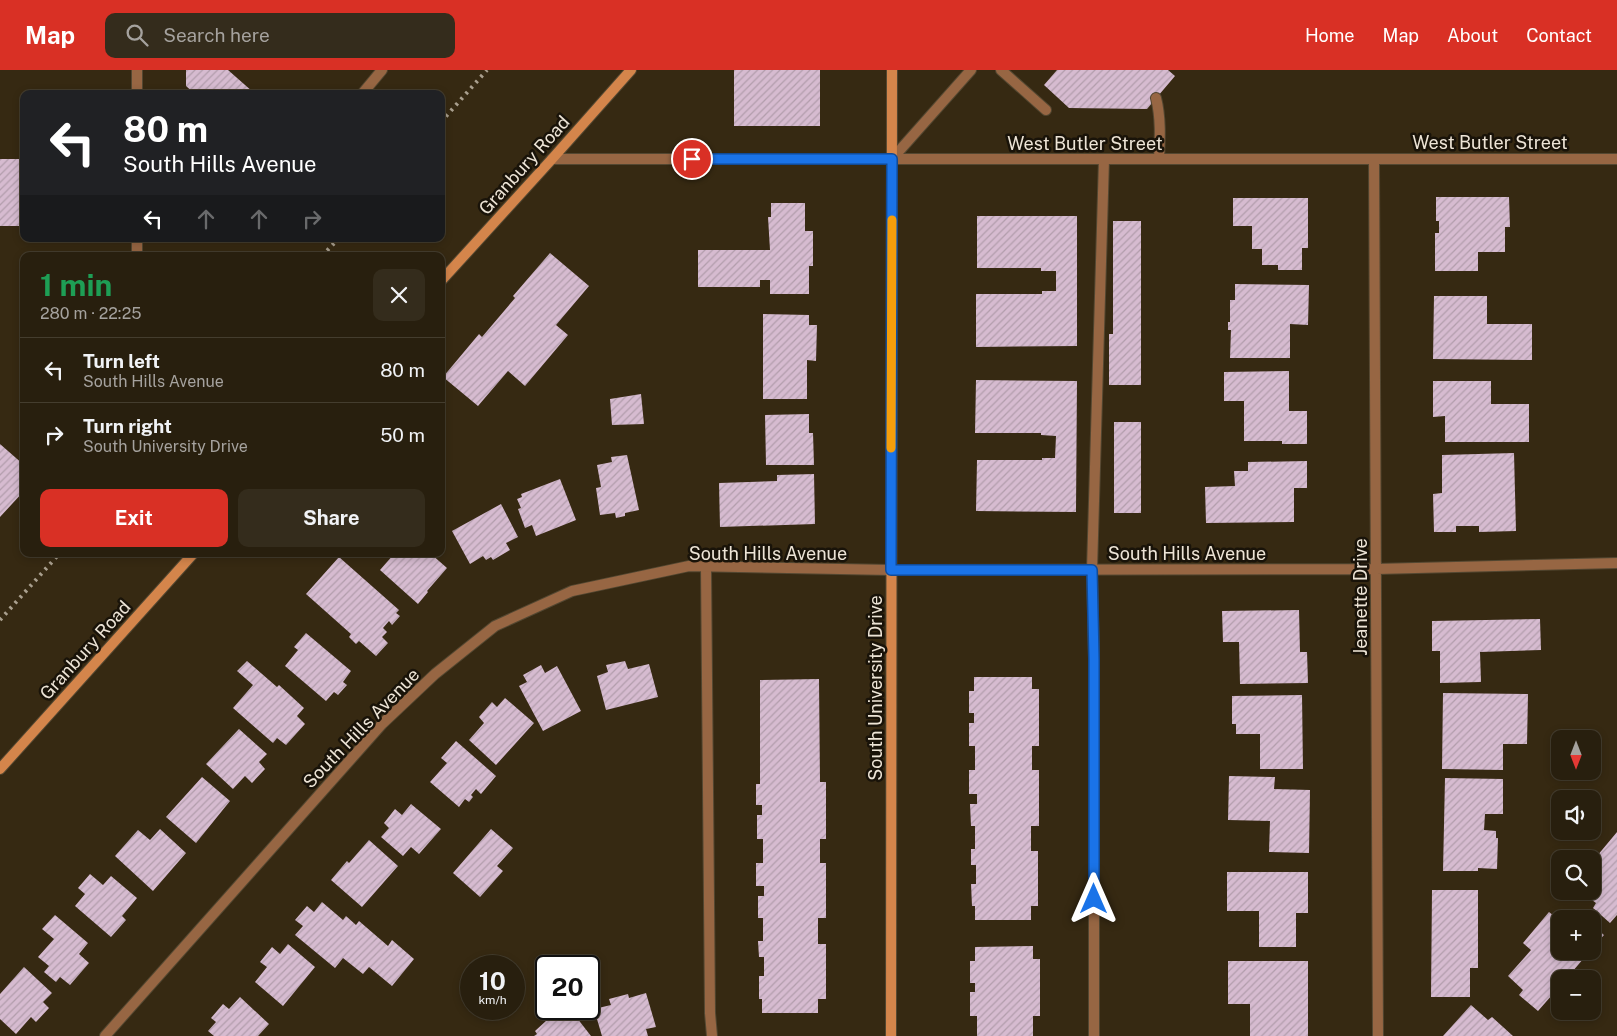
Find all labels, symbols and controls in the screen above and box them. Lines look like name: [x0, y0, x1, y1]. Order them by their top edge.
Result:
search box: [105, 13, 455, 58]
text: Map: [25, 21, 75, 49]
icon: search: [123, 21, 151, 49]
text: Search here: [163, 24, 270, 46]
text: Home: [1305, 25, 1355, 46]
text: Map: [1383, 25, 1419, 46]
text: About: [1447, 25, 1498, 46]
text: Contact: [1526, 25, 1592, 46]
text: 80 m: [123, 109, 208, 150]
icon: left: [40, 110, 105, 175]
street label: Granbury Road: [474, 111, 574, 219]
street label: West Butler Street: [1412, 132, 1568, 153]
street label: West Butler Street: [1007, 133, 1163, 154]
pin: [671, 138, 713, 180]
icon: arrive: [678, 145, 706, 173]
text: South Hills Avenue: [123, 151, 317, 177]
icon: left: [139, 205, 167, 233]
icon: ahead: [192, 205, 220, 233]
icon: ahead: [245, 205, 273, 233]
icon: right: [298, 205, 326, 233]
text: 1 min: [40, 267, 112, 303]
button: close: [373, 269, 425, 321]
text: 280 m · 22:25: [40, 304, 141, 323]
text: Turn left: [83, 350, 160, 372]
icon: left: [40, 356, 68, 384]
text: 80 m: [380, 359, 425, 381]
text: South Hills Avenue: [83, 372, 224, 391]
text: Turn right: [83, 415, 172, 437]
icon: right: [40, 421, 68, 449]
text: 50 m: [380, 424, 425, 446]
text: South University Drive: [83, 437, 248, 456]
button: Exit: [40, 489, 228, 547]
button: Share: [238, 489, 425, 547]
street label: Jeanette Drive: [1350, 538, 1371, 656]
street label: South Hills Avenue: [689, 543, 847, 564]
street label: South Hills Avenue: [1108, 543, 1266, 564]
street label: South University Drive: [865, 595, 886, 781]
street label: Granbury Road: [35, 596, 135, 704]
street label: South Hills Avenue: [298, 664, 424, 792]
north arrow: [1551, 730, 1601, 780]
map controls: [1551, 730, 1601, 1020]
button: sound: [1551, 790, 1601, 840]
button: search: [1551, 850, 1601, 900]
position arrow: [1067, 872, 1119, 924]
button: +: [1551, 910, 1601, 960]
speed limit sign: 20: [535, 955, 600, 1020]
text: 10: [479, 966, 506, 996]
button: −: [1551, 970, 1601, 1020]
text: km/h: [478, 993, 507, 1007]

